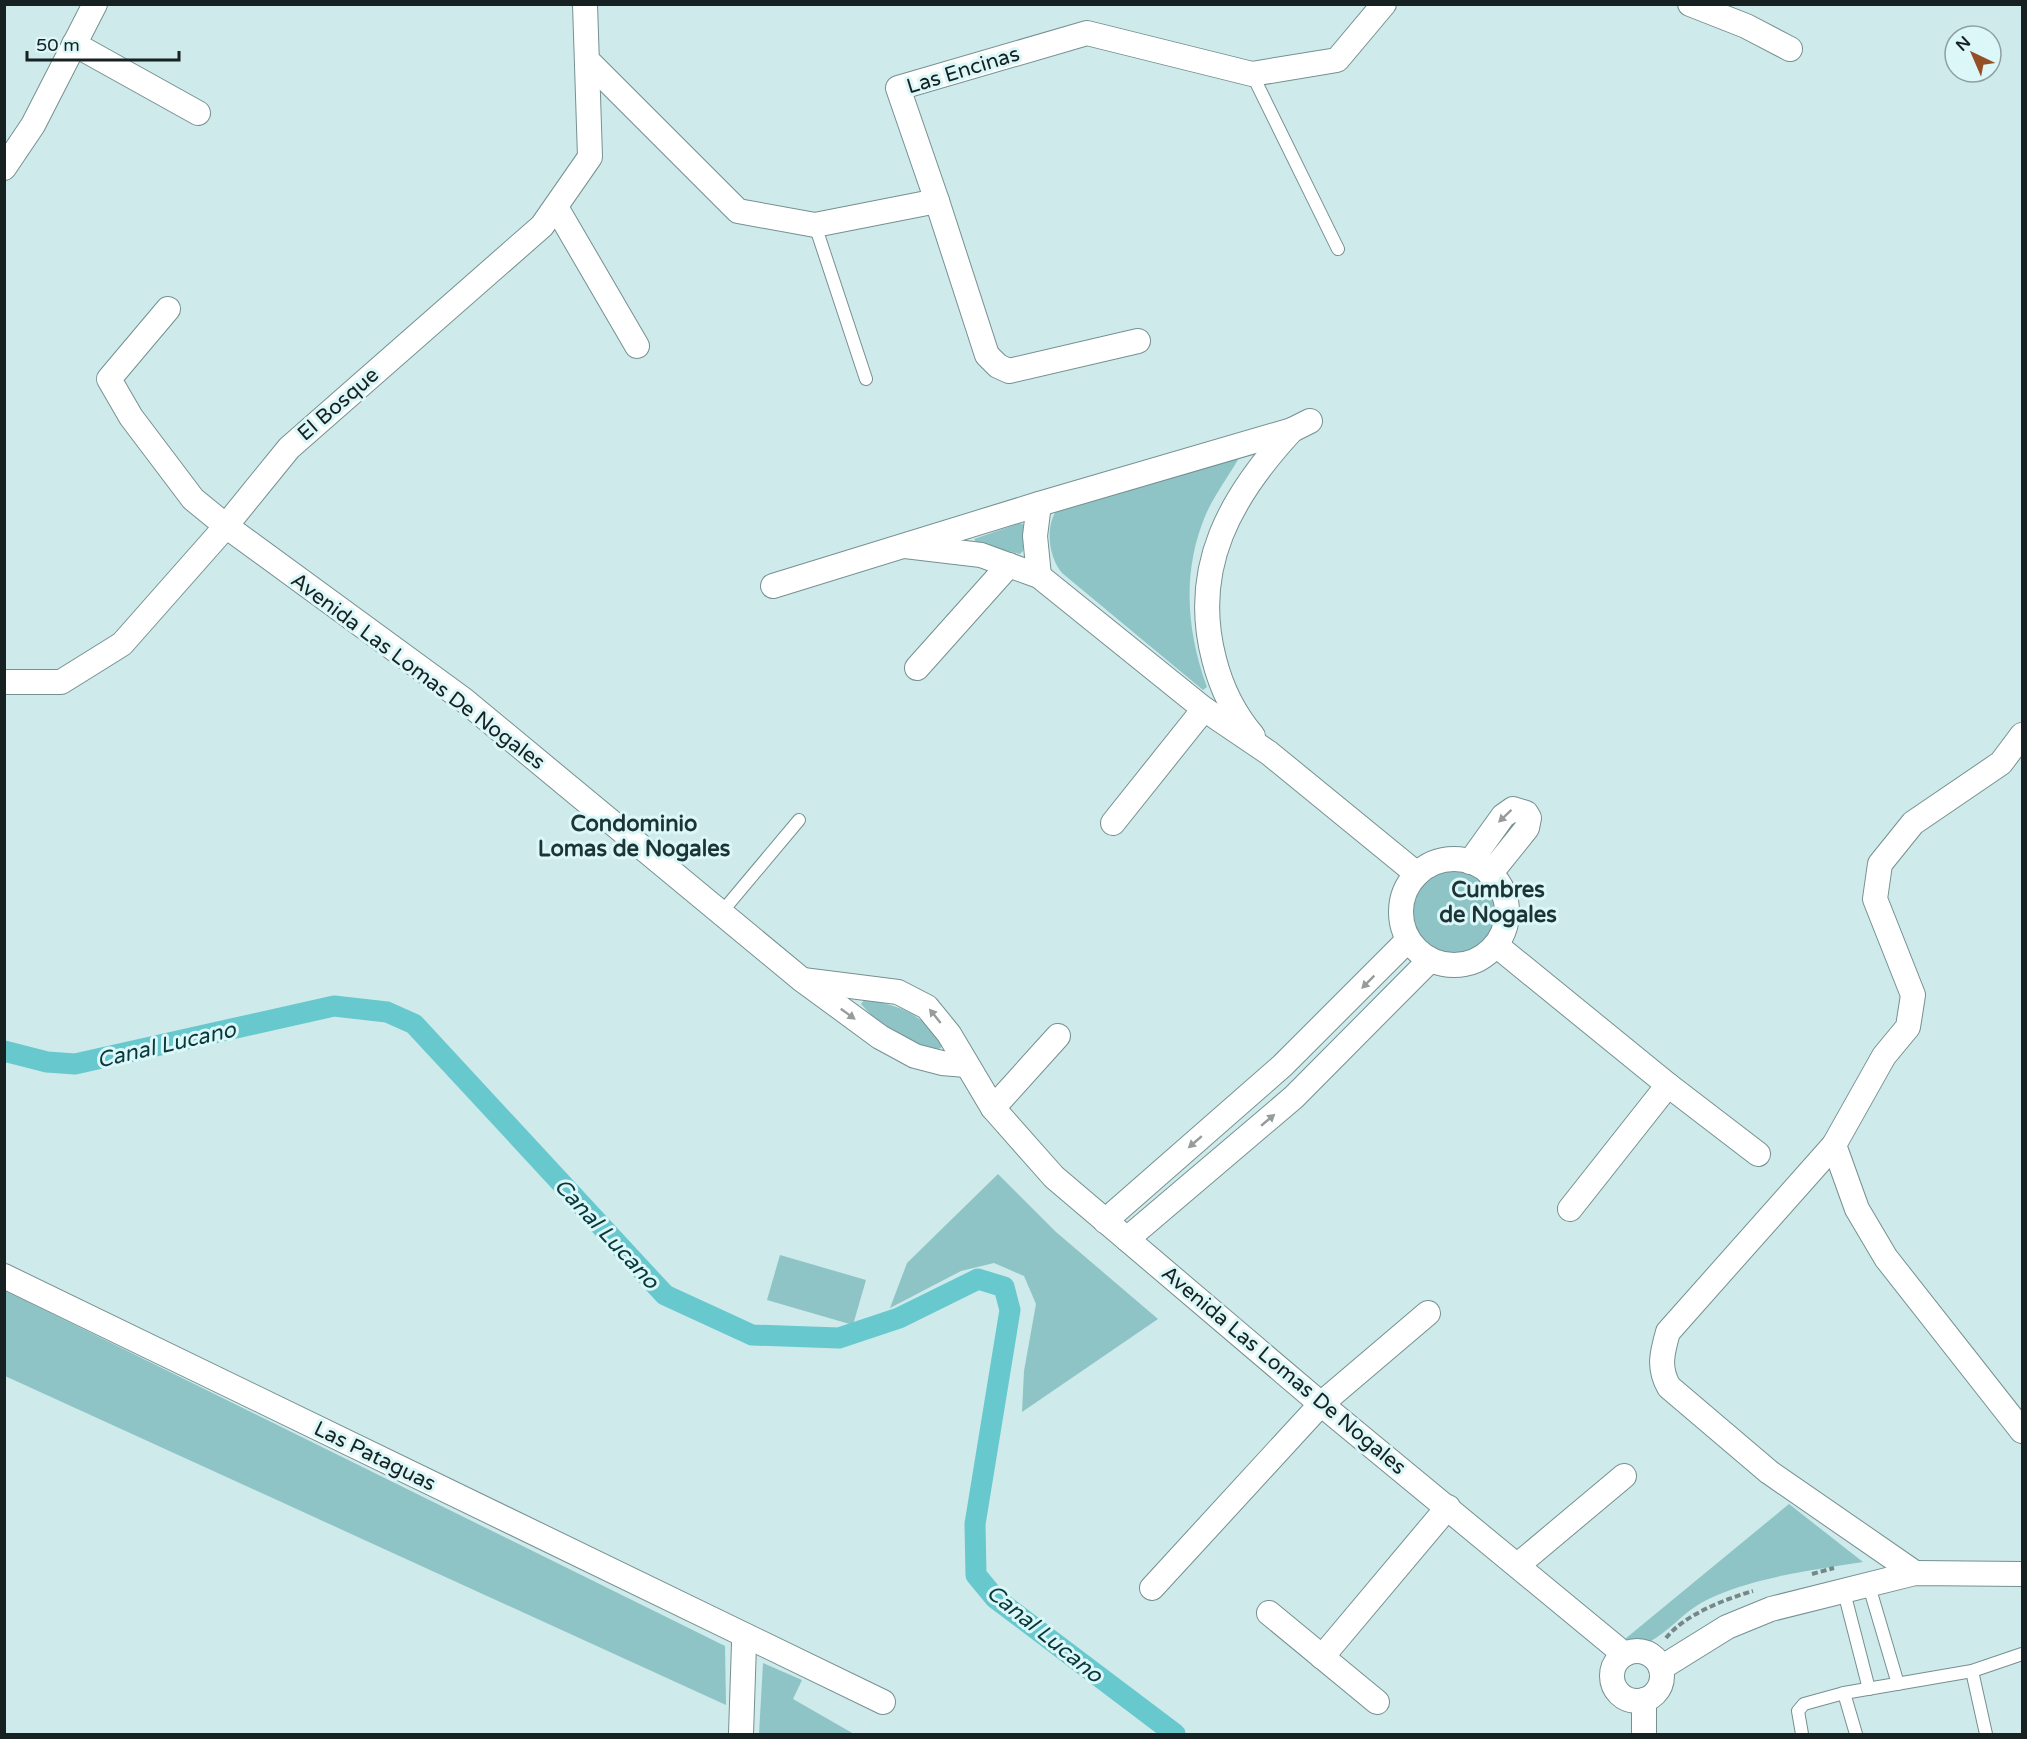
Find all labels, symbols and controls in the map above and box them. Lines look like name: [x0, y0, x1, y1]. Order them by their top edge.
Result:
scale bar: [27, 24, 178, 62]
north arrow: [1943, 24, 2003, 84]
text: N: [1952, 32, 1975, 56]
text: 50 m: [36, 34, 80, 56]
street label: Las Encinas: [904, 41, 1023, 99]
street label: El Bosque: [293, 362, 384, 446]
street label: Avenida Las Lomas De Nogales: [286, 568, 550, 775]
one-way arrow: [1498, 809, 1512, 823]
district label: Condominio Lomas de Nogales: [538, 811, 731, 862]
district label: Cumbres de Nogales: [1439, 877, 1557, 928]
one-way arrow: [1361, 975, 1375, 989]
one-way arrow: [840, 1008, 856, 1020]
one-way arrow: [928, 1008, 941, 1024]
water label: Canal Lucano: [94, 1016, 240, 1074]
one-way arrow: [1260, 1114, 1275, 1127]
one-way arrow: [1188, 1135, 1203, 1148]
water label: Canal Lucano: [548, 1173, 665, 1295]
street label: Avenida Las Lomas De Nogales: [1156, 1261, 1411, 1480]
street label: Las Pataguas: [310, 1416, 440, 1497]
water label: Canal Lucano: [981, 1579, 1109, 1689]

